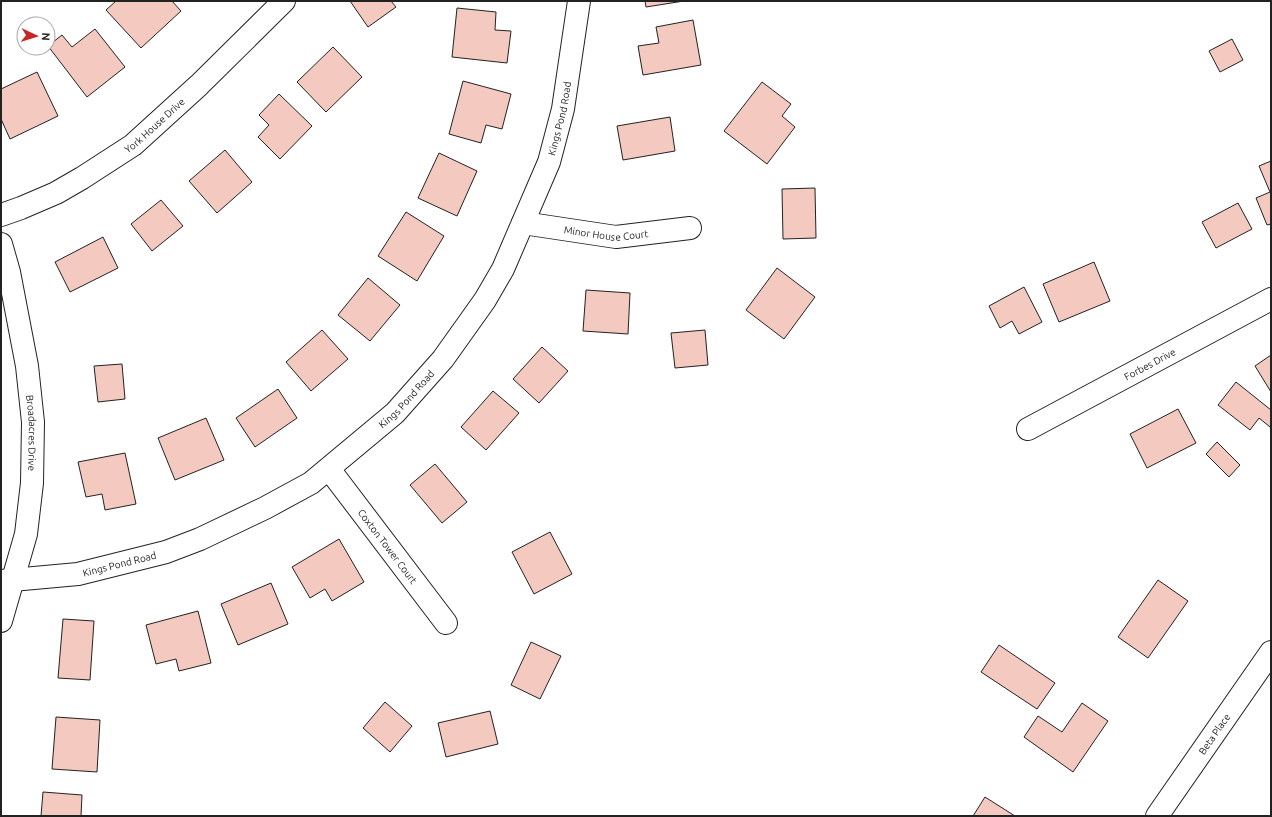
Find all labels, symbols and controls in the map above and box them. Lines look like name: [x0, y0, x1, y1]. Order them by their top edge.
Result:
north arrow: [16, 16, 56, 56]
text: N: [40, 32, 52, 41]
street label: Kings Pond Road: [546, 81, 573, 157]
street label: York House Drive: [122, 96, 187, 155]
street label: Minor House Court: [563, 224, 649, 243]
street label: Forbes Drive: [1122, 346, 1177, 383]
street label: Kings Pond Road: [377, 368, 437, 430]
street label: Broadacres Drive: [24, 394, 38, 471]
street label: Coxton Tower Court: [356, 507, 419, 586]
street label: Kings Pond Road: [82, 550, 158, 579]
street label: Beta Place: [1197, 712, 1232, 757]

